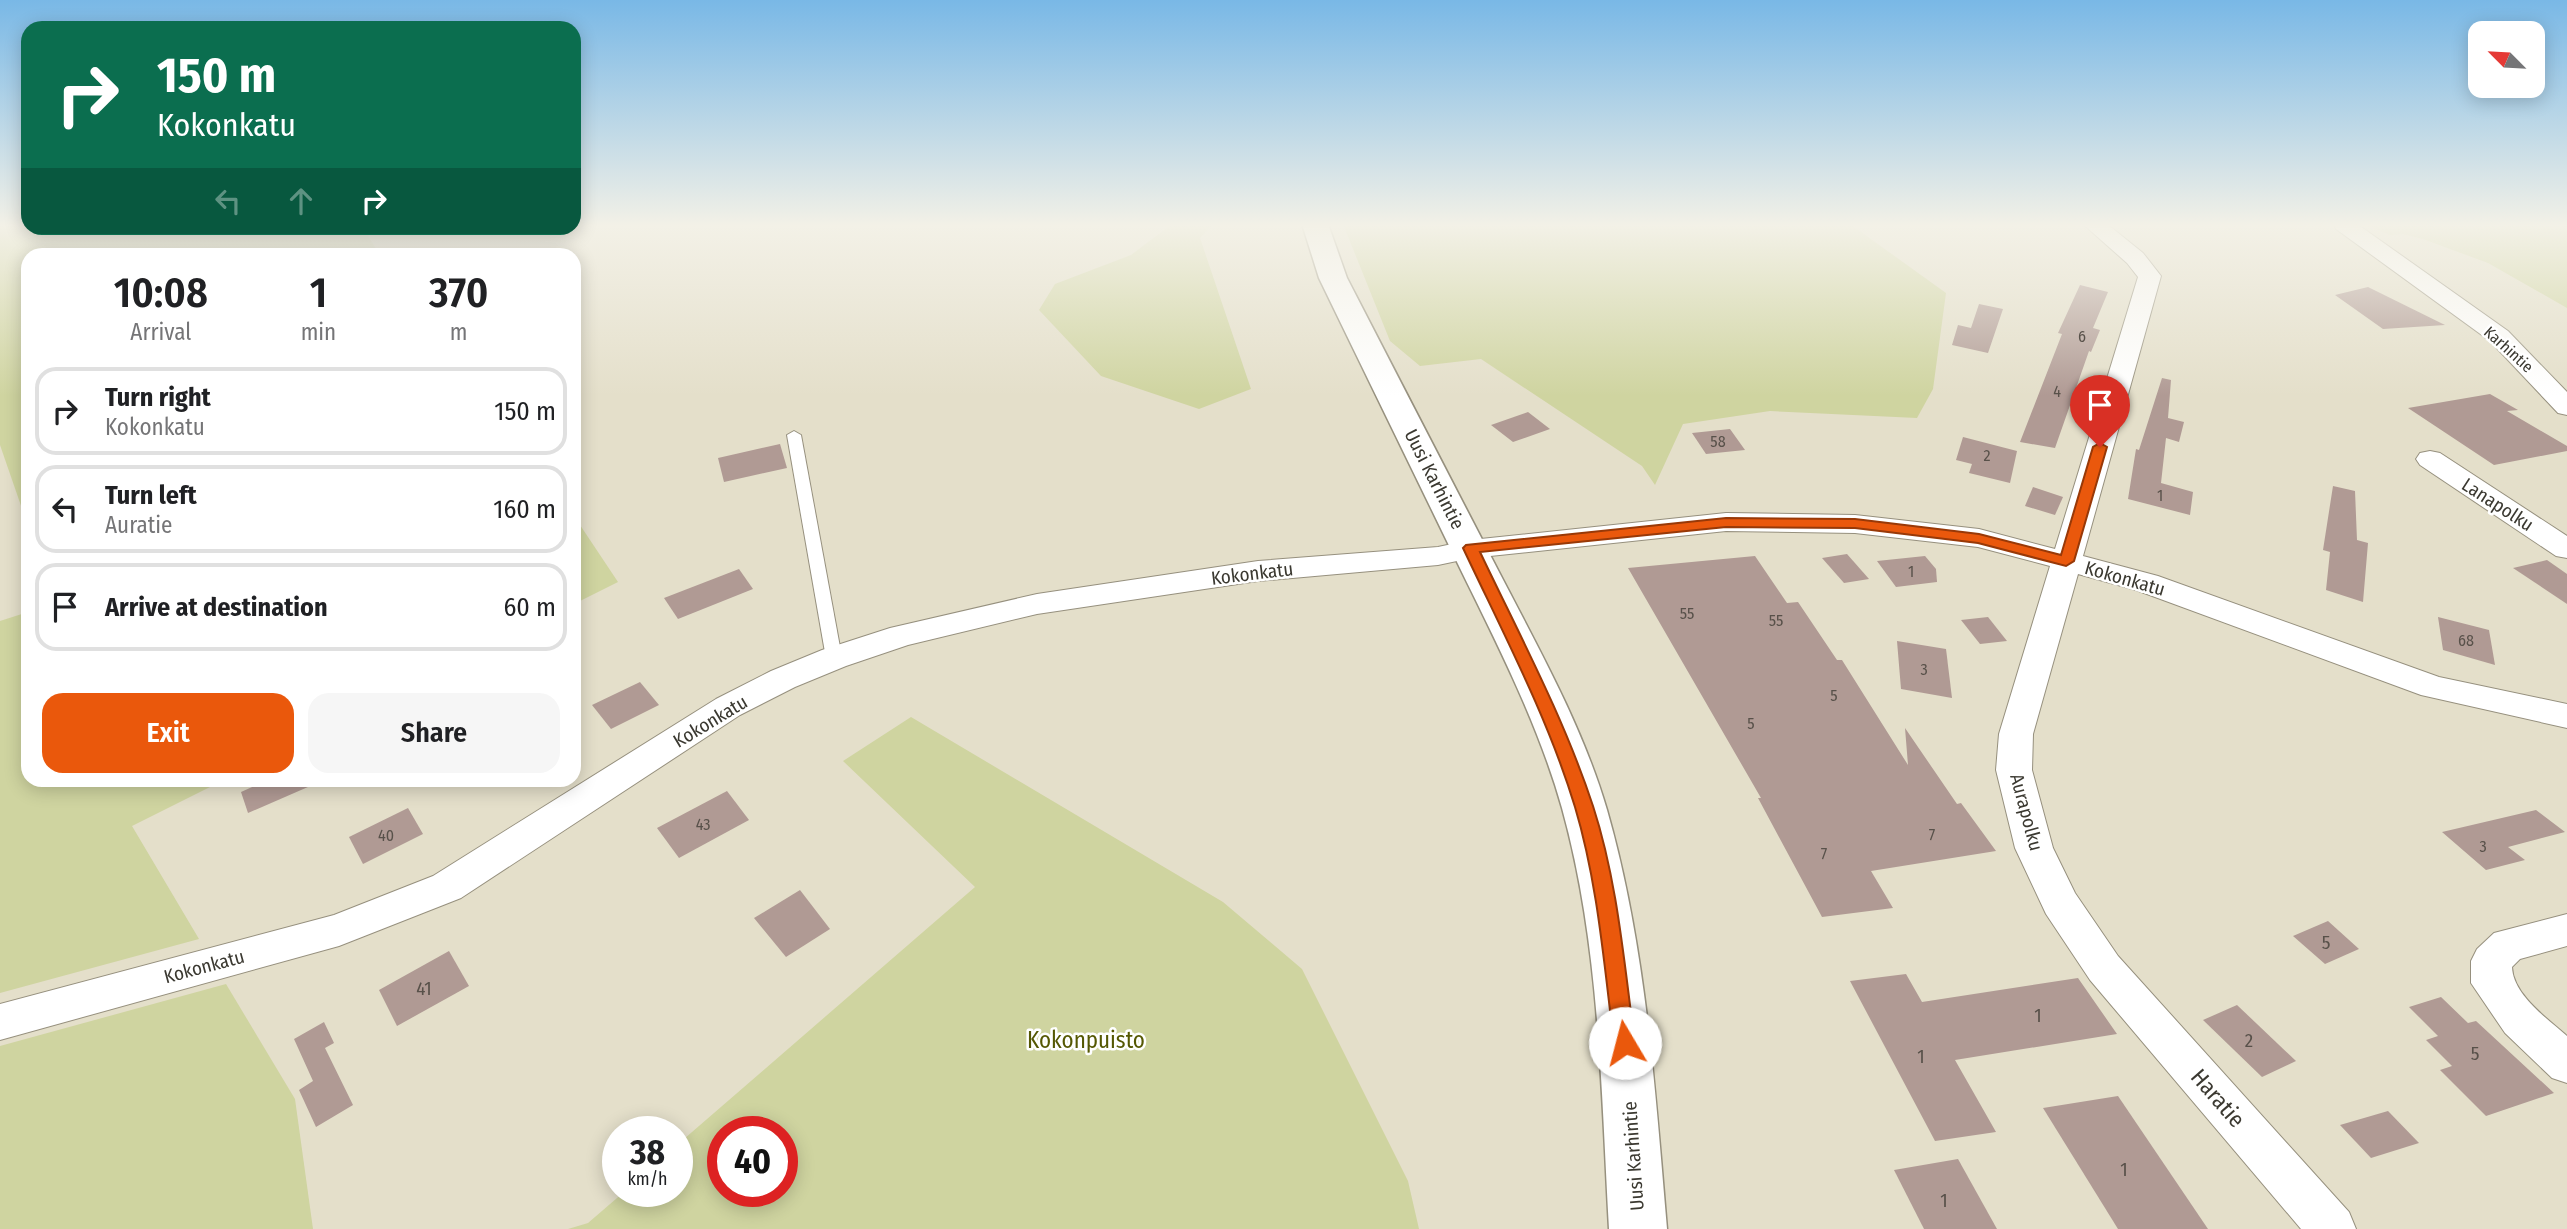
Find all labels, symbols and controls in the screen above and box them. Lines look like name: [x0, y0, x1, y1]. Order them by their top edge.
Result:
north arrow: [2468, 21, 2544, 98]
map controls: [2468, 21, 2545, 98]
text: 150 m: [157, 46, 276, 105]
icon: right: [42, 49, 133, 140]
text: Kokonkatu: [157, 106, 296, 144]
icon: left: [209, 182, 247, 220]
icon: ahead: [282, 182, 320, 220]
icon: right: [355, 182, 393, 220]
text: 10:08: [114, 268, 208, 318]
text: 1: [310, 268, 327, 318]
text: 370: [429, 268, 488, 318]
text: Arrival: [130, 318, 191, 346]
text: min: [301, 318, 336, 346]
text: m: [450, 318, 467, 346]
street label: Karhintie: [2480, 322, 2537, 377]
house number: 6: [2078, 327, 2086, 346]
pin: [2070, 375, 2130, 447]
text: Turn right: [105, 382, 211, 413]
house number: 4: [2053, 382, 2061, 401]
icon: arrive: [2081, 386, 2119, 424]
icon: right: [46, 392, 84, 430]
text: 150 m: [494, 396, 556, 427]
text: Kokonkatu: [105, 413, 205, 441]
street label: Uusi Karhintie: [1399, 425, 1470, 533]
house number: 58: [1710, 432, 1726, 451]
house number: 2: [1983, 446, 1991, 465]
street label: Lanapolku: [2458, 473, 2538, 536]
text: Turn left: [105, 480, 197, 511]
house number: 1: [2157, 486, 2163, 505]
icon: left: [46, 490, 84, 528]
text: 160 m: [493, 494, 556, 525]
text: Auratie: [105, 511, 172, 539]
street label: Kokonkatu: [2082, 556, 2168, 601]
street label: Kokonkatu: [1210, 557, 1294, 590]
house number: 1: [1908, 562, 1914, 581]
icon: arrive: [46, 588, 84, 626]
text: Arrive at destination: [105, 592, 328, 623]
text: 60 m: [503, 592, 556, 623]
house number: 55: [1680, 604, 1694, 623]
house number: 55: [1769, 611, 1783, 630]
house number: 68: [2458, 631, 2474, 650]
house number: 3: [1920, 660, 1928, 679]
house number: 5: [1830, 686, 1838, 705]
street label: Kokonkatu: [669, 690, 752, 753]
button: Exit: [42, 693, 294, 773]
button: Share: [308, 693, 560, 773]
house number: 5: [1747, 714, 1755, 733]
street label: Aurapolku: [2005, 771, 2048, 853]
house number: 43: [696, 815, 710, 834]
house number: 7: [1929, 825, 1936, 844]
house number: 40: [378, 826, 394, 845]
house number: 3: [2479, 837, 2487, 856]
house number: 7: [1821, 844, 1828, 863]
house number: 5: [2322, 931, 2330, 954]
street label: Kokonkatu: [161, 945, 247, 988]
house number: 41: [416, 977, 432, 1000]
house number: 1: [2034, 1004, 2042, 1027]
position arrow: [1588, 1006, 1662, 1080]
park label: Kokonpuisto: [1027, 1026, 1145, 1054]
house number: 2: [2245, 1029, 2253, 1052]
house number: 5: [2471, 1042, 2479, 1065]
house number: 1: [1917, 1045, 1925, 1068]
street label: Haratie: [2185, 1063, 2251, 1133]
street label: Uusi Karhintie: [1618, 1101, 1649, 1211]
speed limit sign: 40: [707, 1116, 798, 1207]
text: 38: [630, 1131, 665, 1173]
house number: 1: [2120, 1158, 2128, 1181]
text: km/h: [627, 1168, 668, 1190]
house number: 1: [1940, 1189, 1948, 1212]

